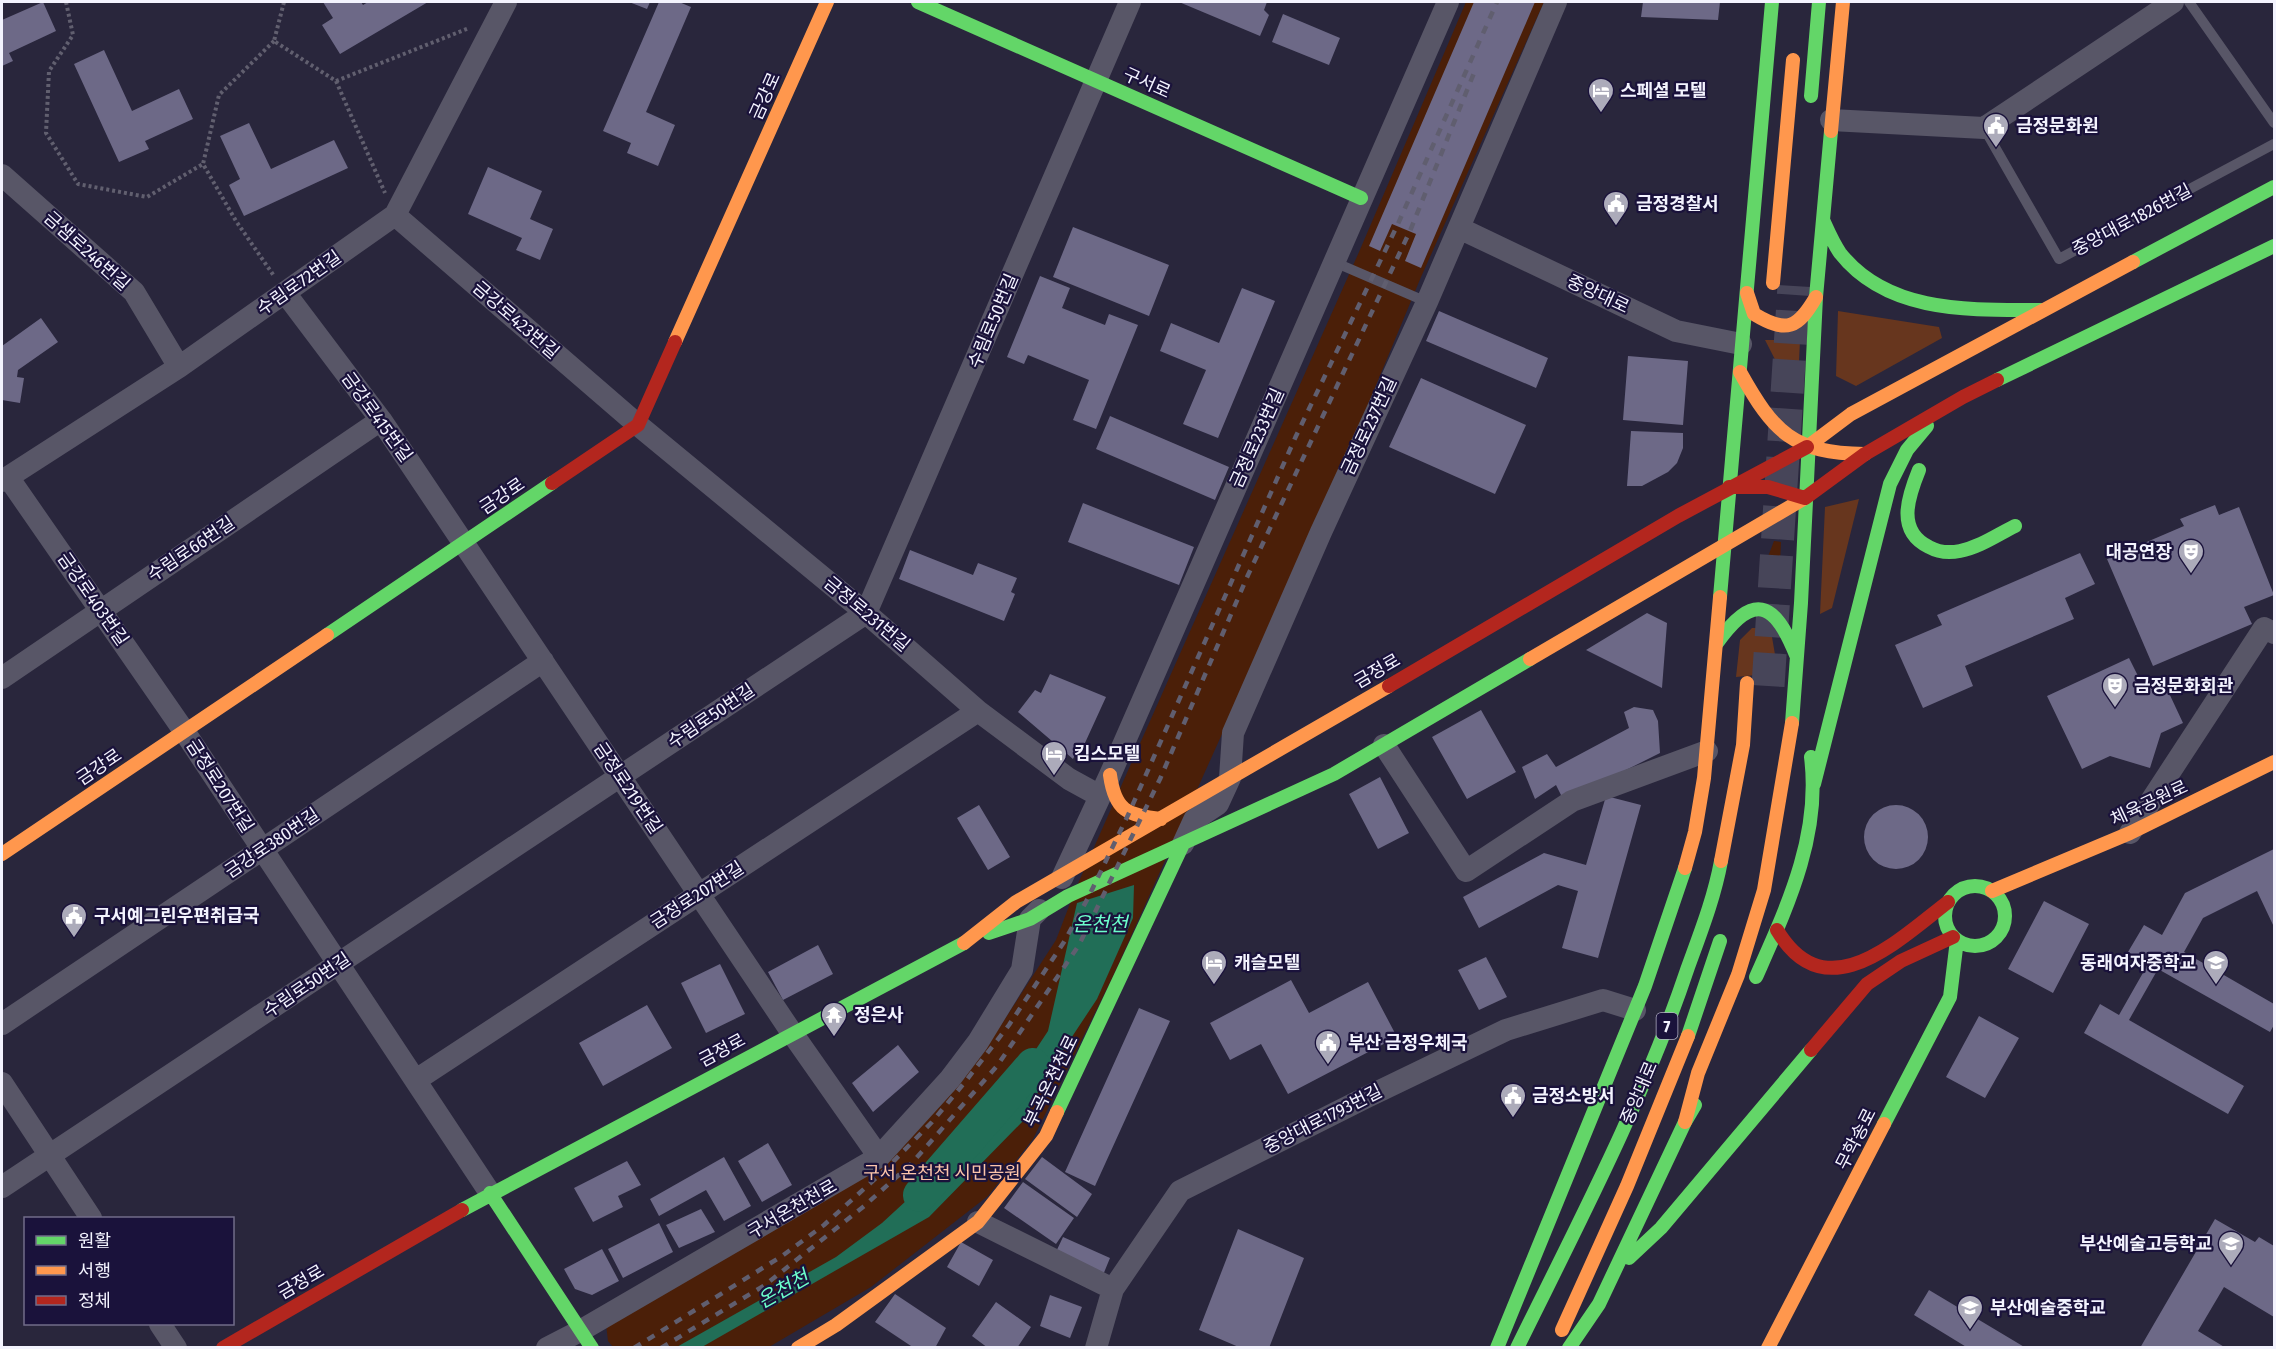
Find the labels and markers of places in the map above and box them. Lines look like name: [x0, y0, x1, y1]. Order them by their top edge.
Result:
hotel icon: 스페셜 모텔: [1586, 76, 1616, 114]
place label: 스페셜 모텔: [1620, 80, 1707, 102]
public building icon: 금정문화원: [1981, 111, 2011, 149]
place label: 금정문화원: [2016, 115, 2099, 137]
public building icon: 금정경찰서: [1601, 189, 1631, 227]
place label: 금정경찰서: [1636, 193, 1719, 215]
theatre icon: 대공연장: [2176, 537, 2206, 575]
place label: 대공연장: [2106, 541, 2172, 563]
theatre icon: 금정문화회관: [2100, 671, 2130, 709]
place label: 금정문화회관: [2134, 675, 2234, 697]
hotel icon: 킴스모텔: [1039, 739, 1069, 777]
place label: 킴스모텔: [1074, 743, 1140, 765]
public building icon: 구서예그린우편취급국: [59, 901, 89, 939]
place label: 구서예그린우편취급국: [94, 905, 260, 927]
hotel icon: 캐슬모텔: [1199, 948, 1229, 986]
school or university icon: 동래여자중학교: [2201, 948, 2231, 986]
place label: 캐슬모텔: [1234, 952, 1300, 974]
place label: 동래여자중학교: [2080, 952, 2196, 974]
temple icon: 정은사: [819, 1000, 849, 1038]
place label: 정은사: [854, 1004, 904, 1026]
public building icon: 부산 금정우체국: [1313, 1028, 1343, 1066]
place label: 부산 금정우체국: [1348, 1032, 1468, 1054]
public building icon: 금정소방서: [1498, 1081, 1528, 1119]
place label: 금정소방서: [1532, 1085, 1615, 1107]
school or university icon: 부산예술고등학교: [2216, 1229, 2246, 1267]
place label: 부산예술고등학교: [2080, 1233, 2212, 1255]
school or university icon: 부산예술중학교: [1955, 1293, 1985, 1331]
place label: 부산예술중학교: [1990, 1297, 2106, 1319]

